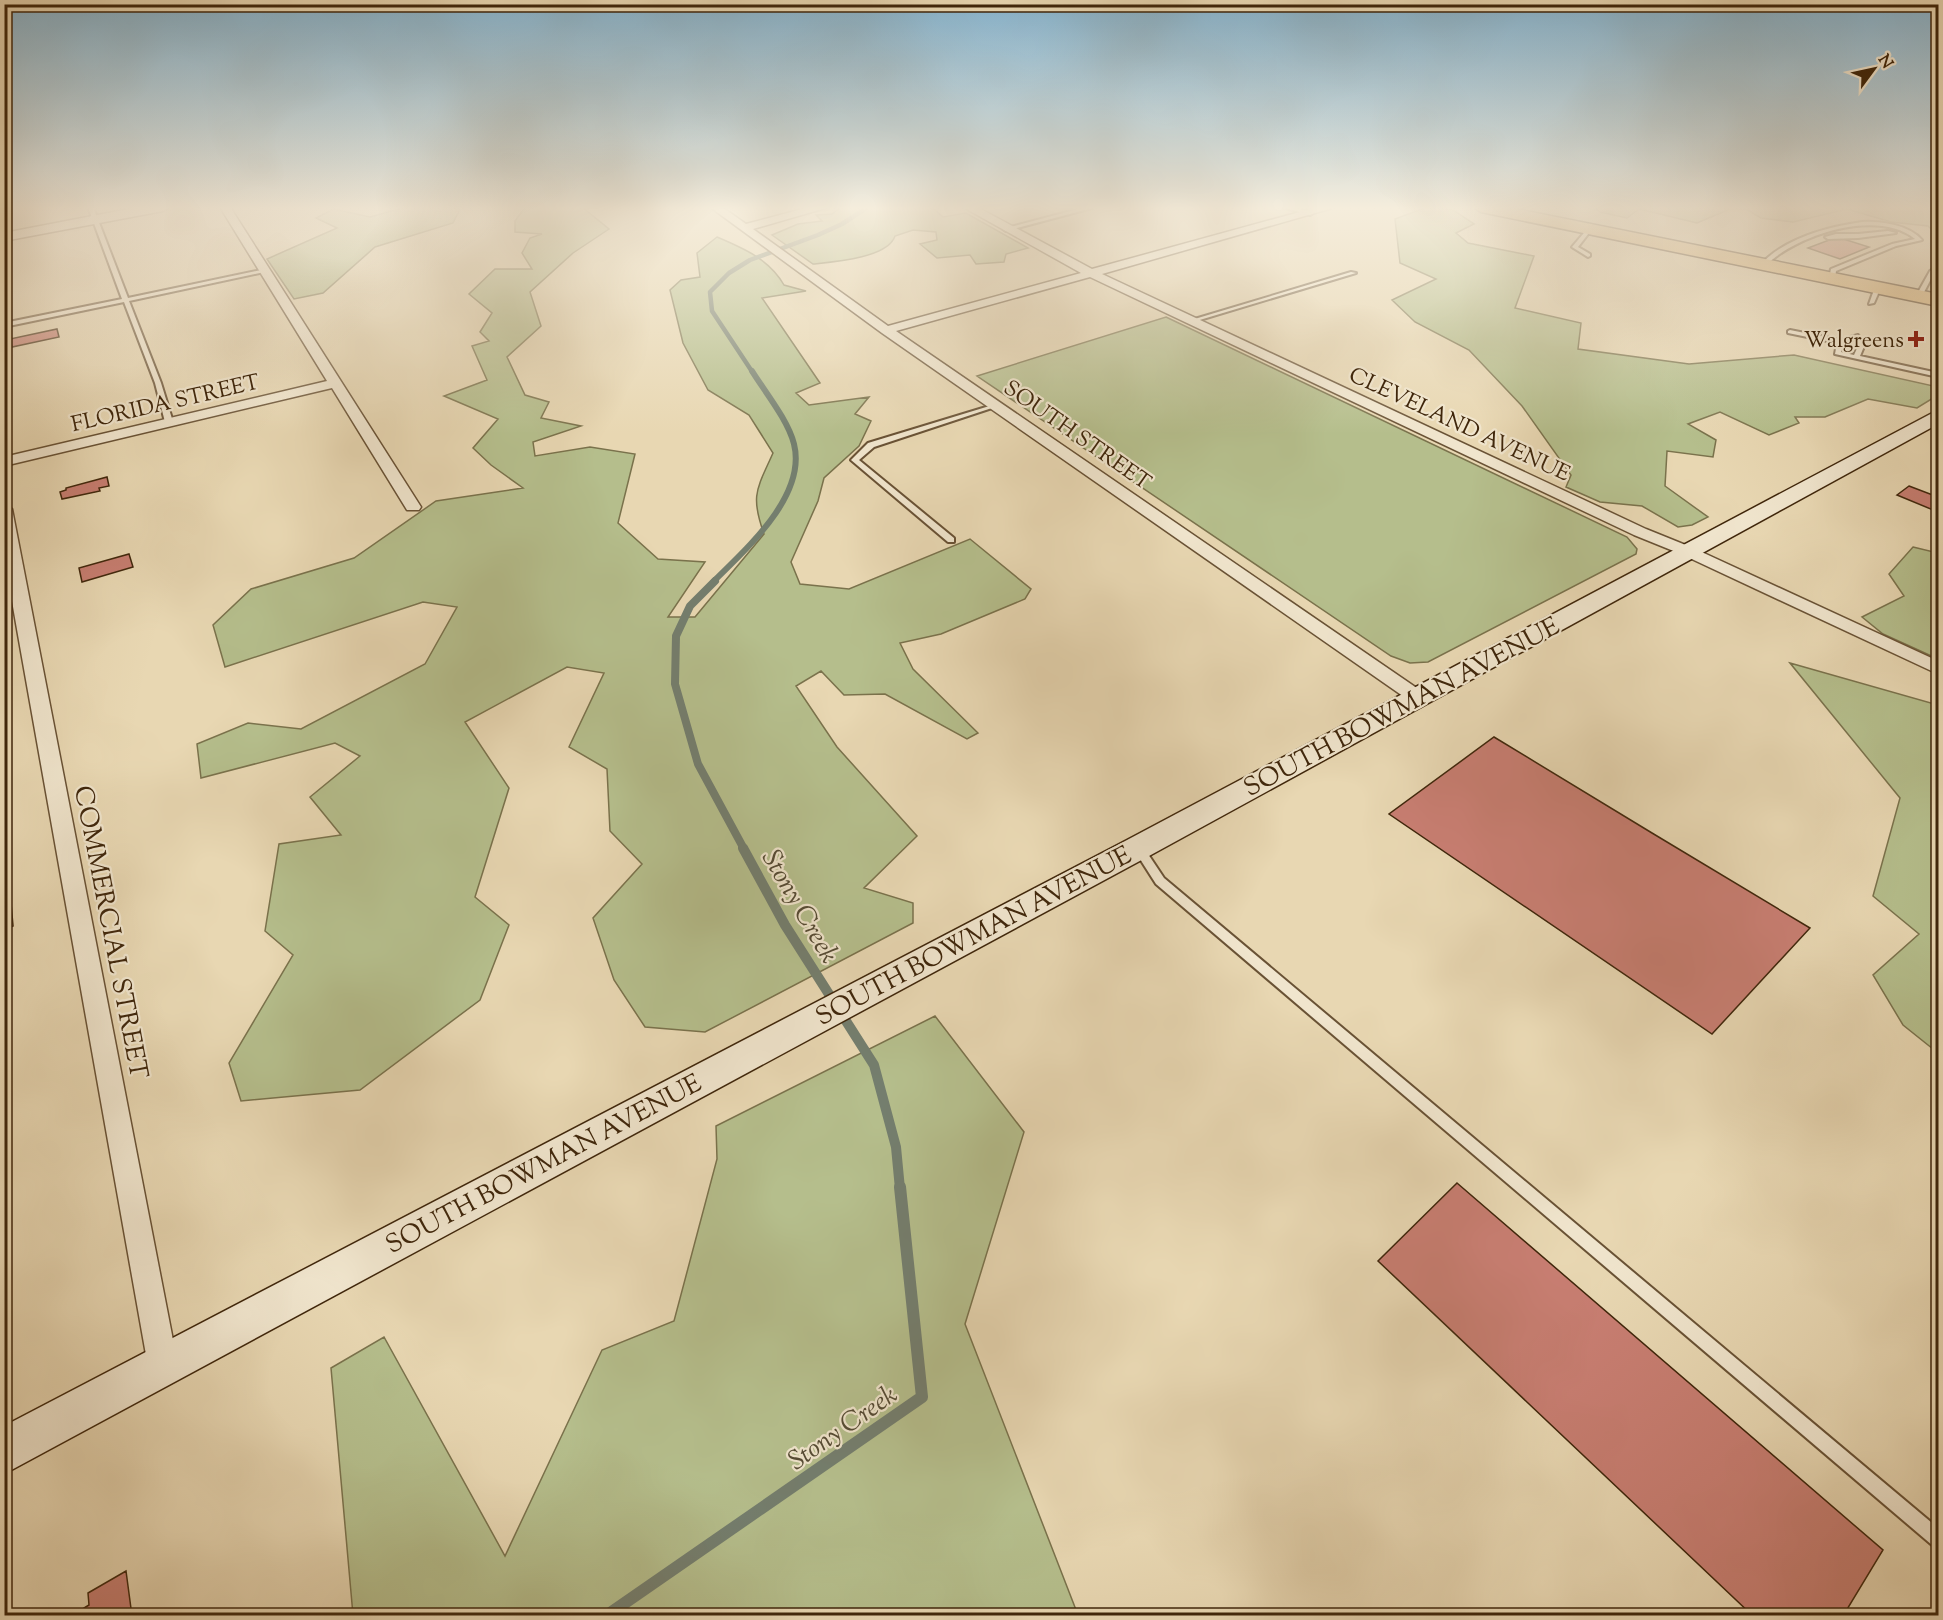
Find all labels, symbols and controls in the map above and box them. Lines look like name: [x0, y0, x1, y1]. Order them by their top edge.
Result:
north arrow: [1844, 39, 1904, 99]
text: N: [1871, 51, 1898, 74]
place label: Walgreens: [1804, 326, 1904, 358]
marker: Walgreens: [1909, 332, 1923, 346]
street label: CLEVELAND AVENUE: [1343, 360, 1575, 491]
street label: FLORIDA STREET: [68, 368, 264, 442]
street label: SOUTH STREET: [996, 374, 1157, 500]
street label: SOUTH BOWMAN AVENUE: [1238, 609, 1567, 807]
street label: COMMERCIAL STREET: [63, 783, 156, 1082]
street label: SOUTH BOWMAN AVENUE: [810, 838, 1139, 1036]
water label: Stony Creek: [751, 843, 847, 971]
street label: SOUTH BOWMAN AVENUE: [380, 1066, 709, 1264]
water label: Stony Creek: [781, 1377, 906, 1481]

